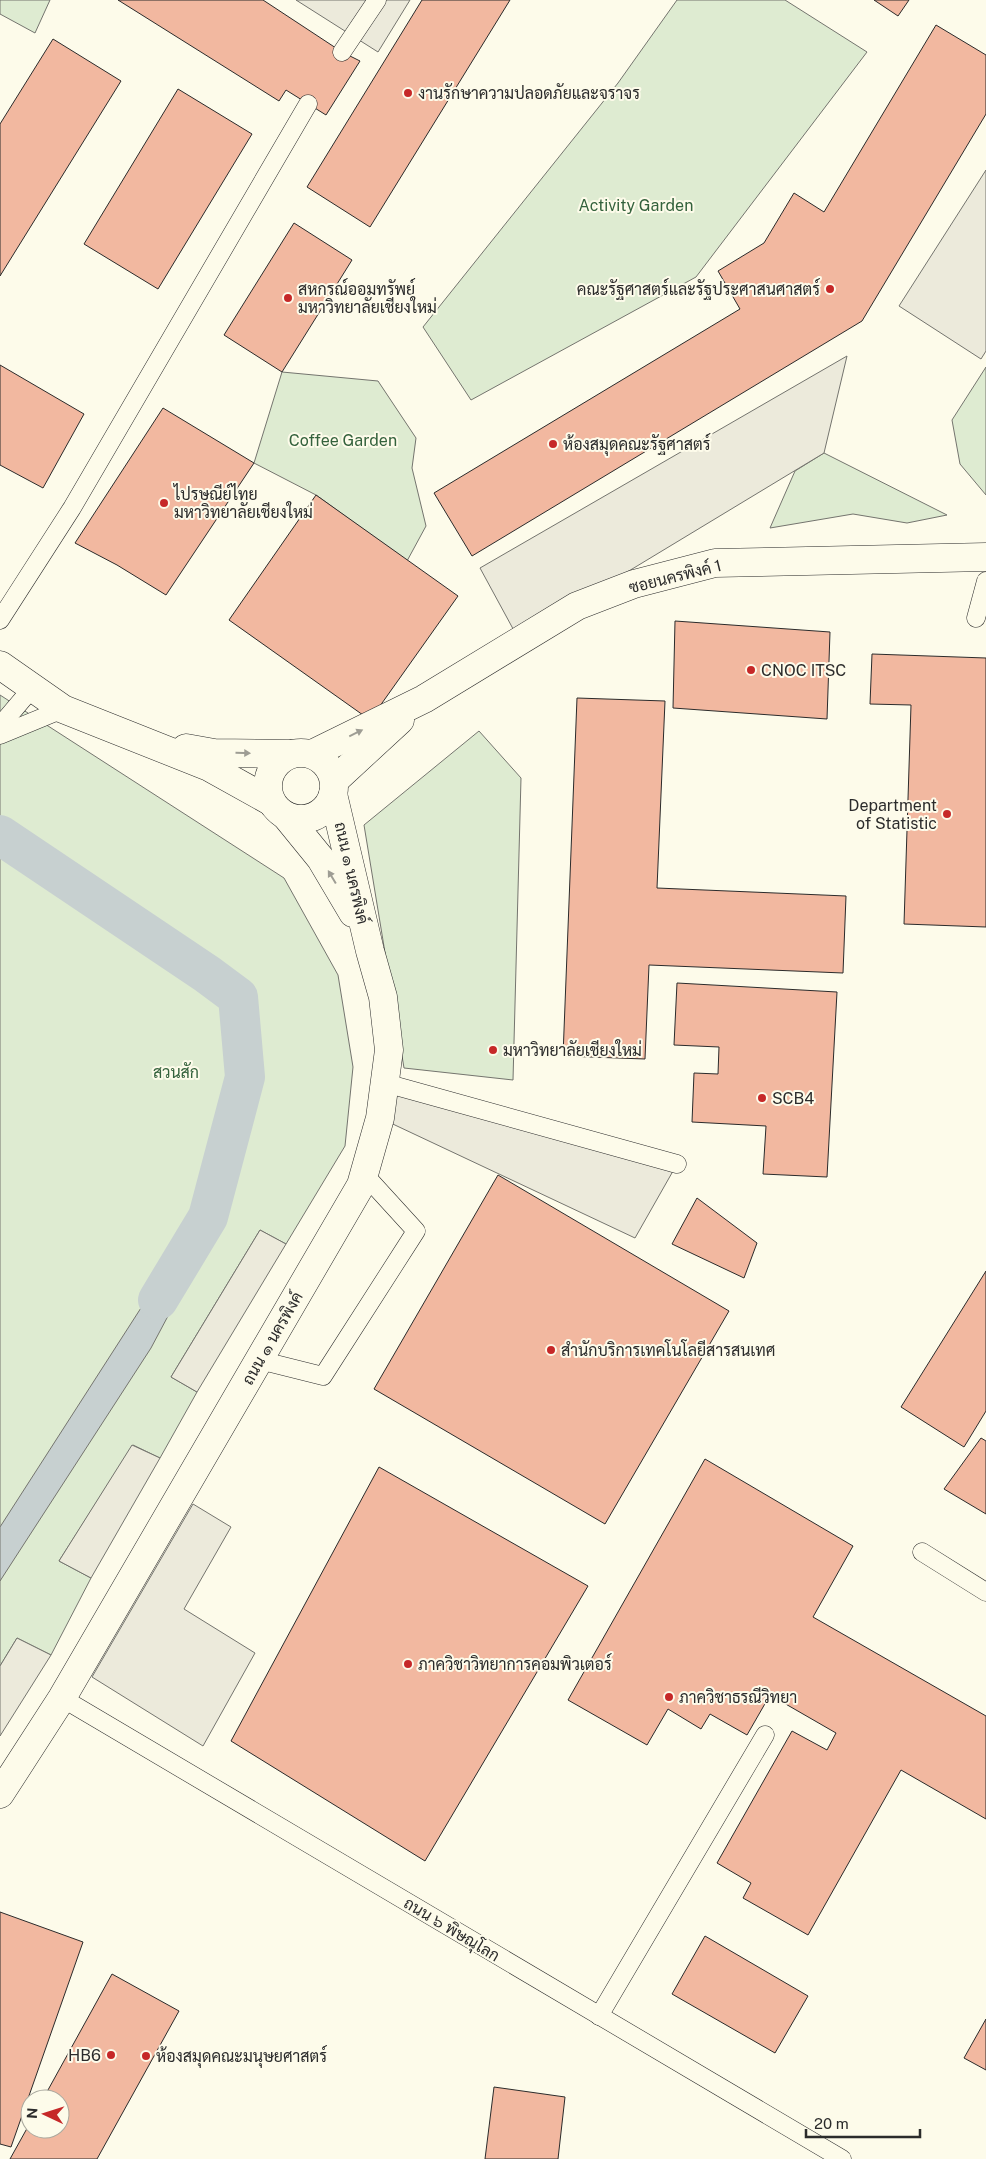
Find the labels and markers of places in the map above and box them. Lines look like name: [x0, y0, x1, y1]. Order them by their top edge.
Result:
place label: งานรักษาความปลอดภัยและจราจร: [418, 83, 640, 103]
marker: งานรักษาความปลอดภัยและจราจร: [402, 87, 414, 99]
place label: สหกรณ์ออมทรัพย์ มหาวิทยาลัยเชียงใหม่: [298, 277, 437, 317]
place label: คณะรัฐศาสตร์และรัฐประศาสนศาสตร์: [577, 277, 820, 300]
marker: คณะรัฐศาสตร์และรัฐประศาสนศาสตร์: [824, 283, 836, 295]
marker: สหกรณ์ออมทรัพย์ มหาวิทยาลัยเชียงใหม่: [282, 292, 294, 304]
place label: ห้องสมุดคณะรัฐศาสตร์: [563, 432, 711, 456]
marker: ห้องสมุดคณะรัฐศาสตร์: [547, 438, 559, 450]
place label: ไปรษณีย์ไทย มหาวิทยาลัยเชียงใหม่: [172, 482, 313, 522]
marker: ไปรษณีย์ไทย มหาวิทยาลัยเชียงใหม่: [158, 497, 170, 509]
place label: CNOC ITSC: [761, 661, 846, 680]
marker: CNOC ITSC: [745, 664, 757, 676]
place label: Department of Statistic: [848, 796, 937, 833]
marker: Department of Statistic: [941, 808, 953, 820]
place label: มหาวิทยาลัยเชียงใหม่: [503, 1039, 642, 1060]
marker: มหาวิทยาลัยเชียงใหม่: [487, 1044, 499, 1056]
place label: SCB4: [772, 1089, 814, 1108]
marker: SCB4: [756, 1092, 768, 1104]
place label: สำนักบริการเทคโนโลยีสารสนเทศ: [561, 1339, 775, 1360]
marker: สำนักบริการเทคโนโลยีสารสนเทศ: [545, 1344, 557, 1356]
place label: ภาควิชาวิทยาการคอมพิวเตอร์: [418, 1652, 612, 1674]
marker: ภาควิชาวิทยาการคอมพิวเตอร์: [402, 1658, 414, 1670]
place label: ภาควิชาธรณีวิทยา: [679, 1686, 797, 1707]
marker: ภาควิชาธรณีวิทยา: [663, 1691, 675, 1703]
place label: ห้องสมุดคณะมนุษยศาสตร์: [156, 2044, 327, 2068]
place label: HB6: [68, 2046, 101, 2065]
marker: HB6: [105, 2049, 117, 2061]
marker: ห้องสมุดคณะมนุษยศาสตร์: [140, 2050, 152, 2062]

